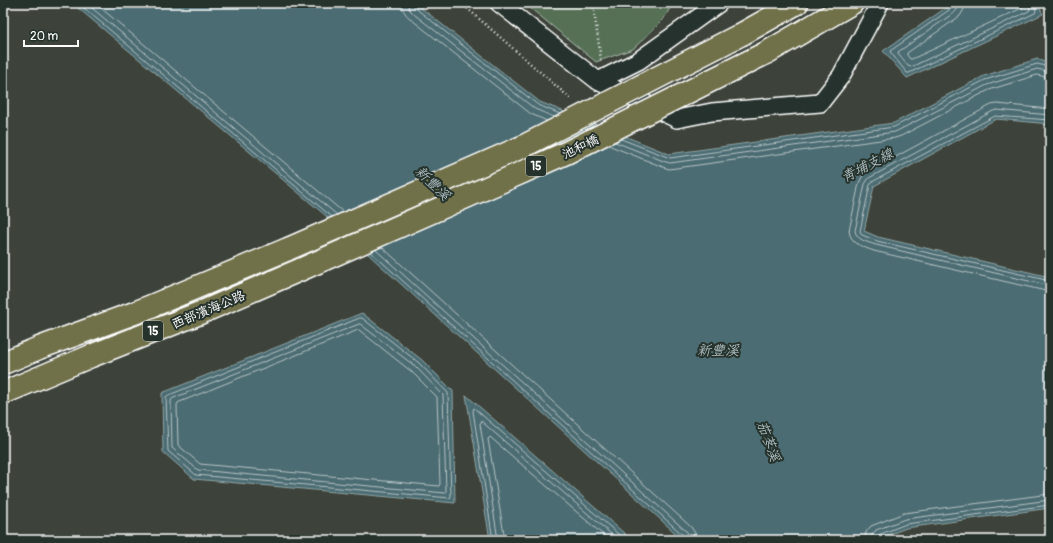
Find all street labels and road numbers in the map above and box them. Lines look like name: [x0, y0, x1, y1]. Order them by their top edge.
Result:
street label: 池和橋: [559, 131, 601, 163]
road number: 15: [526, 156, 546, 176]
street label: 西部濱海公路: [169, 287, 247, 333]
road number: 15: [143, 321, 163, 341]

